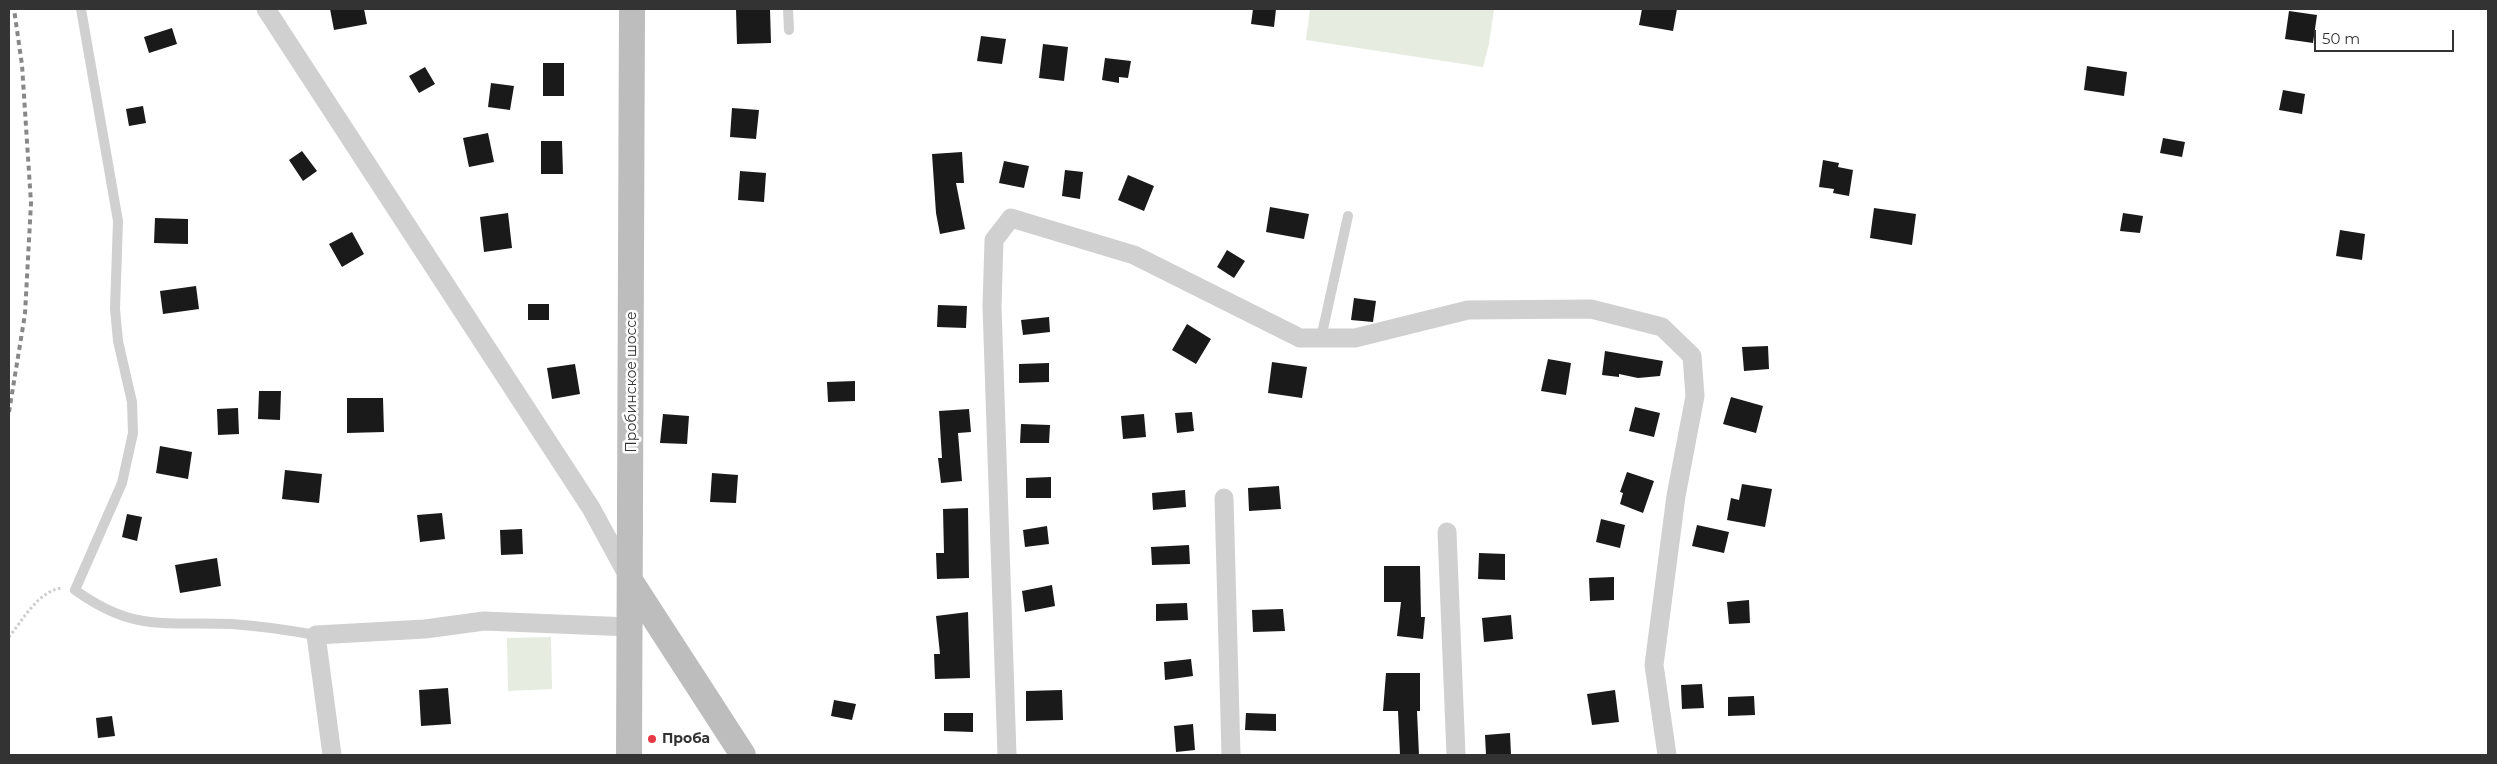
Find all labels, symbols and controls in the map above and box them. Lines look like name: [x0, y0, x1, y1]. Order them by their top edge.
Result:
scale bar: [2317, 20, 2457, 52]
text: 50 m: [2322, 29, 2360, 48]
street label: Пробинское шоссе: [624, 311, 640, 453]
place label: Проба: [662, 731, 710, 747]
marker: Проба: [646, 733, 658, 745]

